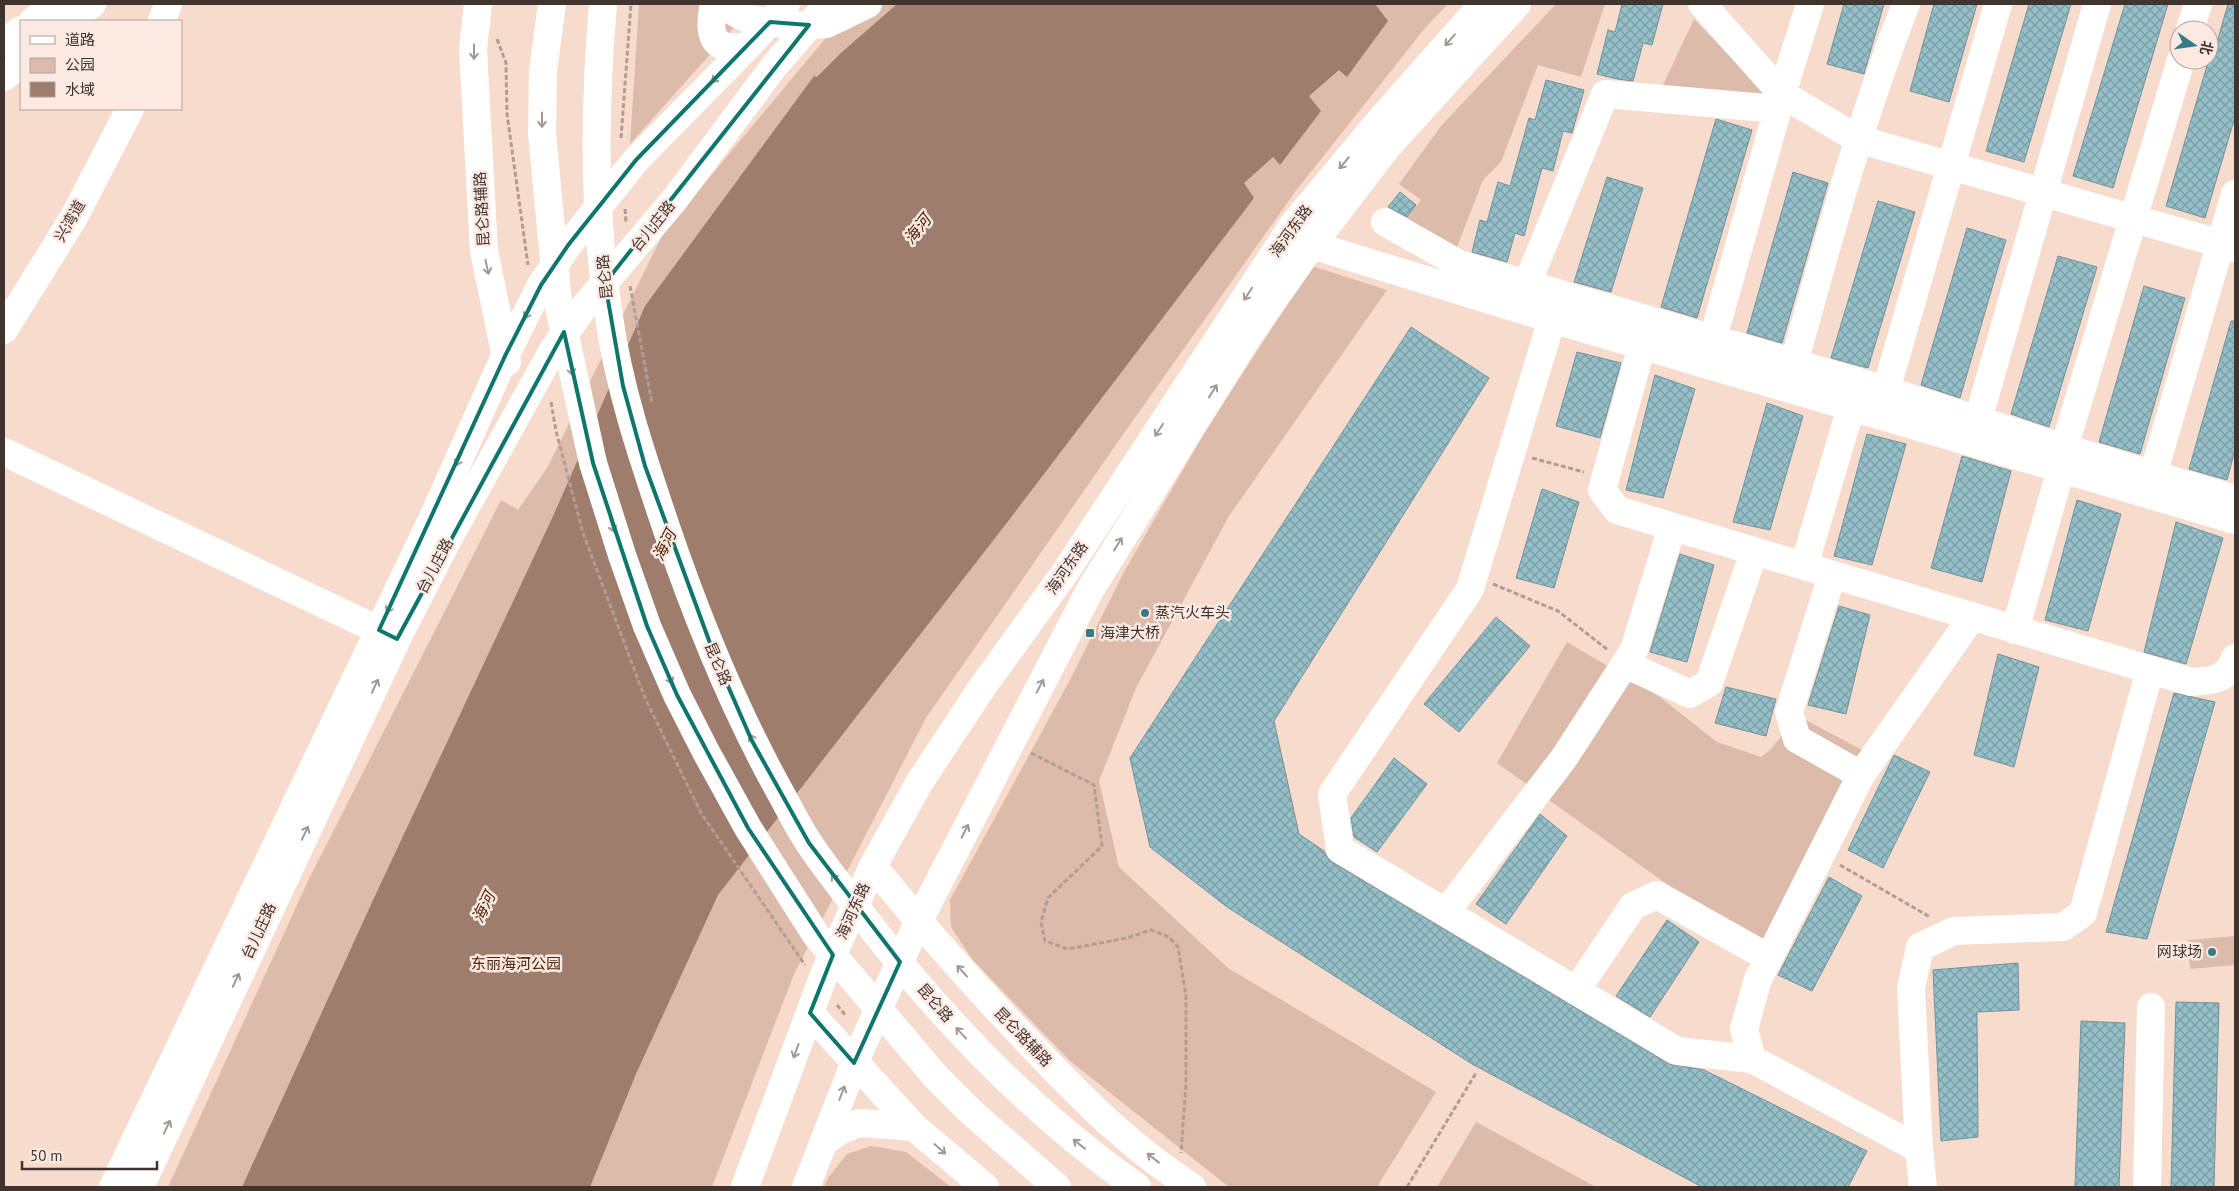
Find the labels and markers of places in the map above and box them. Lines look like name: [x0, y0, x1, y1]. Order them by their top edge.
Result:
place label: 蒸汽火车头: [1155, 603, 1230, 622]
marker: 蒸汽火车头: [1139, 607, 1151, 619]
place label: 海津大桥: [1100, 623, 1160, 642]
marker: 海津大桥: [1084, 627, 1096, 639]
place label: 网球场: [2157, 942, 2202, 961]
marker: 网球场: [2206, 946, 2218, 958]

